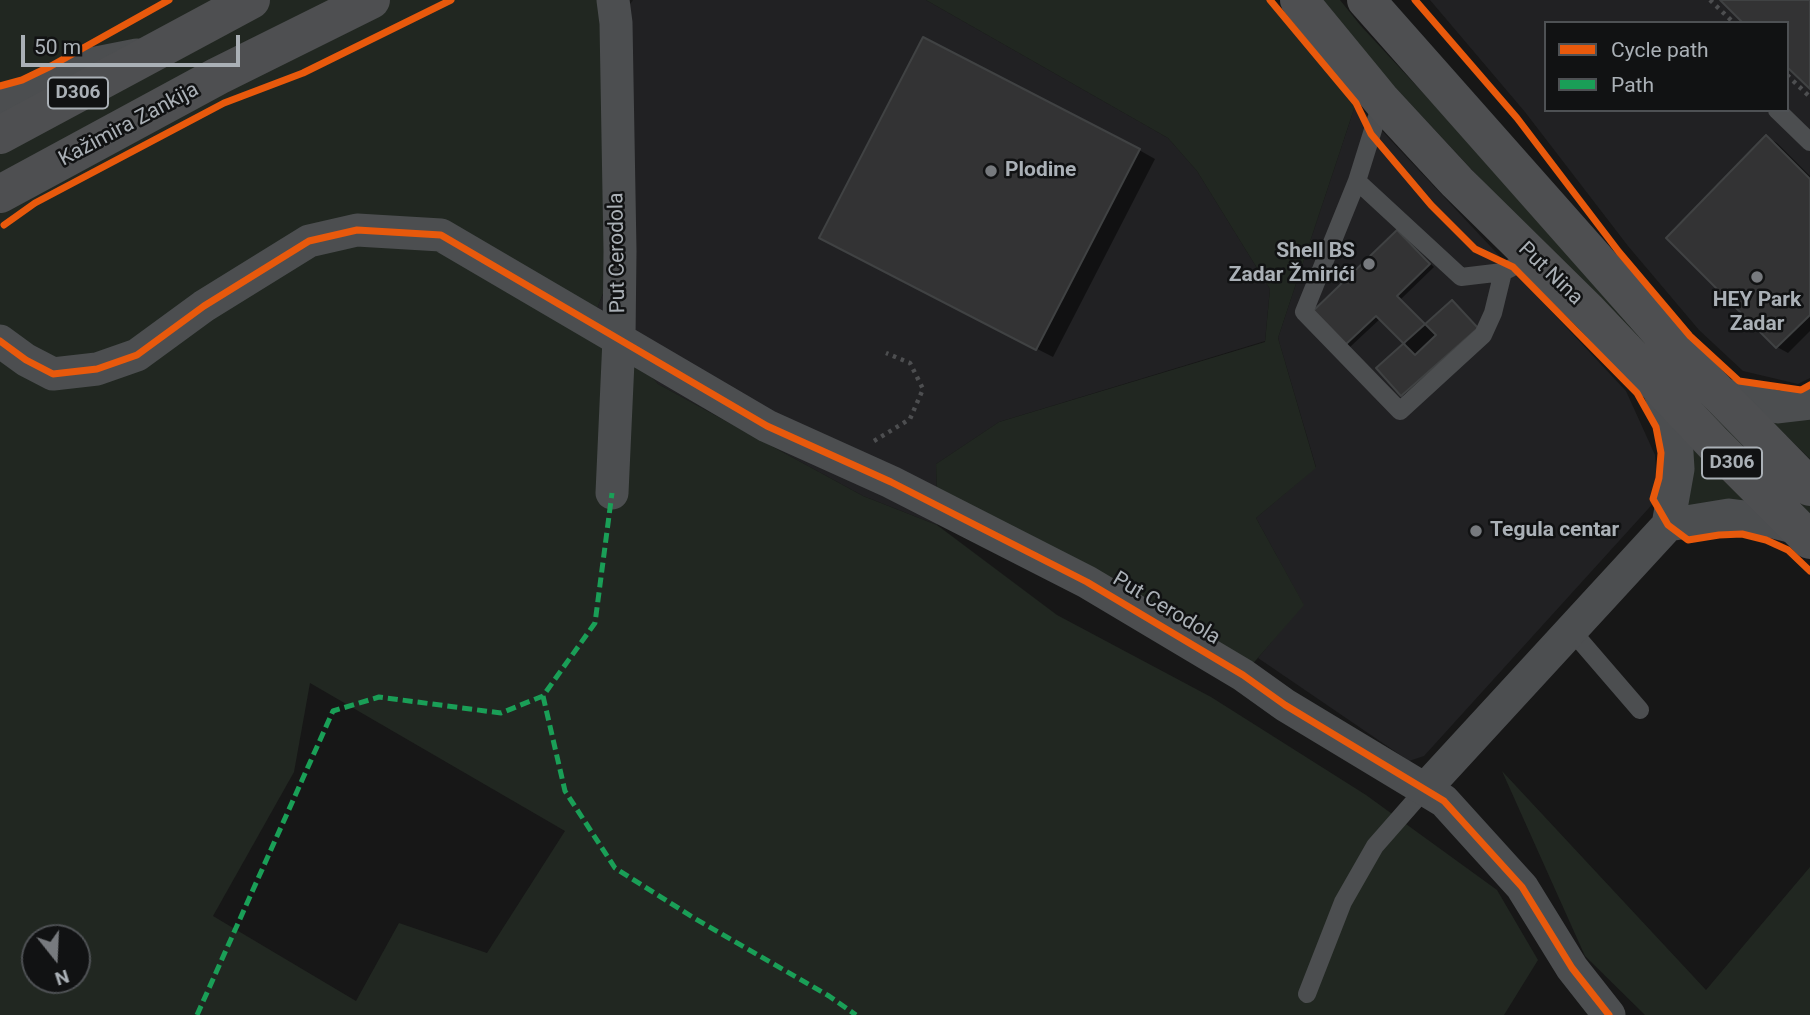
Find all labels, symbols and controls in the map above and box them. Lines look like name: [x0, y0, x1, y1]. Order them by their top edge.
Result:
scale bar: [24, 21, 243, 65]
legend: [1544, 21, 1789, 112]
text: 50 m: [34, 35, 81, 59]
text: Cycle path: [1611, 38, 1709, 62]
text: Path: [1611, 73, 1654, 97]
road number: D306: [48, 78, 108, 108]
street label: Kažimira Zankija: [55, 78, 203, 172]
place label: Plodine: [1005, 158, 1076, 184]
marker: Plodine: [983, 163, 999, 179]
street label: Put Cerodola: [604, 192, 632, 314]
street label: Put Nina: [1512, 237, 1588, 311]
place label: Shell BS Zadar Žmirići: [1229, 239, 1355, 289]
marker: Shell BS Zadar Žmirići: [1361, 256, 1377, 272]
marker: HEY Park Zadar: [1749, 269, 1765, 285]
place label: HEY Park Zadar: [1713, 288, 1801, 338]
road number: D306: [1702, 447, 1762, 478]
place label: Tegula centar: [1490, 518, 1619, 544]
marker: Tegula centar: [1468, 523, 1484, 539]
street label: Put Cerodola: [1108, 567, 1224, 651]
north arrow: [21, 924, 91, 994]
text: N: [52, 965, 72, 991]

